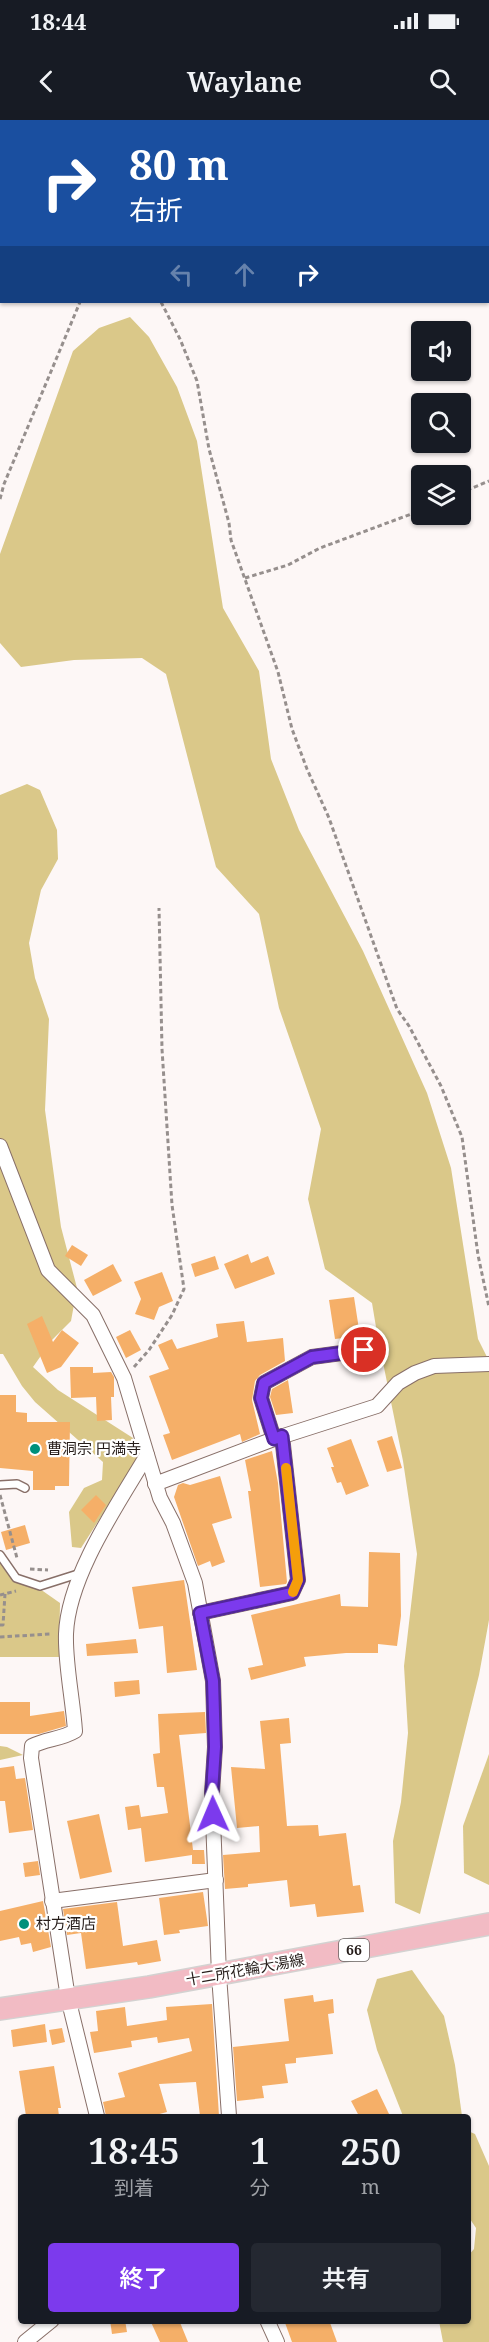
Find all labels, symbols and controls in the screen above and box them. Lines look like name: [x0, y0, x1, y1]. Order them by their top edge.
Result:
text: 18:44: [30, 6, 86, 36]
text: Waylane: [187, 63, 302, 100]
icon: back: [30, 65, 63, 98]
icon: search: [426, 65, 459, 98]
text: 80 m: [129, 135, 229, 192]
icon: right: [30, 144, 108, 222]
text: 右折: [129, 191, 183, 228]
icon: left: [165, 258, 198, 291]
icon: ahead: [228, 258, 261, 291]
icon: right: [291, 258, 324, 291]
map controls: [411, 321, 471, 525]
button: sound: [411, 321, 471, 381]
button: search: [411, 393, 471, 453]
button: layers: [411, 465, 471, 525]
pin: [338, 1324, 389, 1375]
icon: arrive: [347, 1333, 380, 1366]
place label: 曹洞宗 円満寺: [47, 1438, 141, 1458]
marker: 曹洞宗 円満寺: [28, 1442, 42, 1456]
position arrow: [181, 1782, 245, 1846]
place label: 村方酒店: [36, 1913, 96, 1933]
marker: 村方酒店: [17, 1917, 31, 1931]
road number: 66: [339, 1939, 369, 1961]
street label: 十二所花輪大湯線: [184, 1949, 306, 1989]
text: 18:45: [88, 2126, 180, 2175]
text: 1: [250, 2126, 270, 2175]
text: 250: [340, 2127, 401, 2176]
text: m: [361, 2173, 380, 2200]
text: 到着: [114, 2174, 154, 2201]
text: 分: [250, 2174, 270, 2201]
button: 終了: [48, 2243, 239, 2312]
button: 共有: [251, 2243, 441, 2312]

